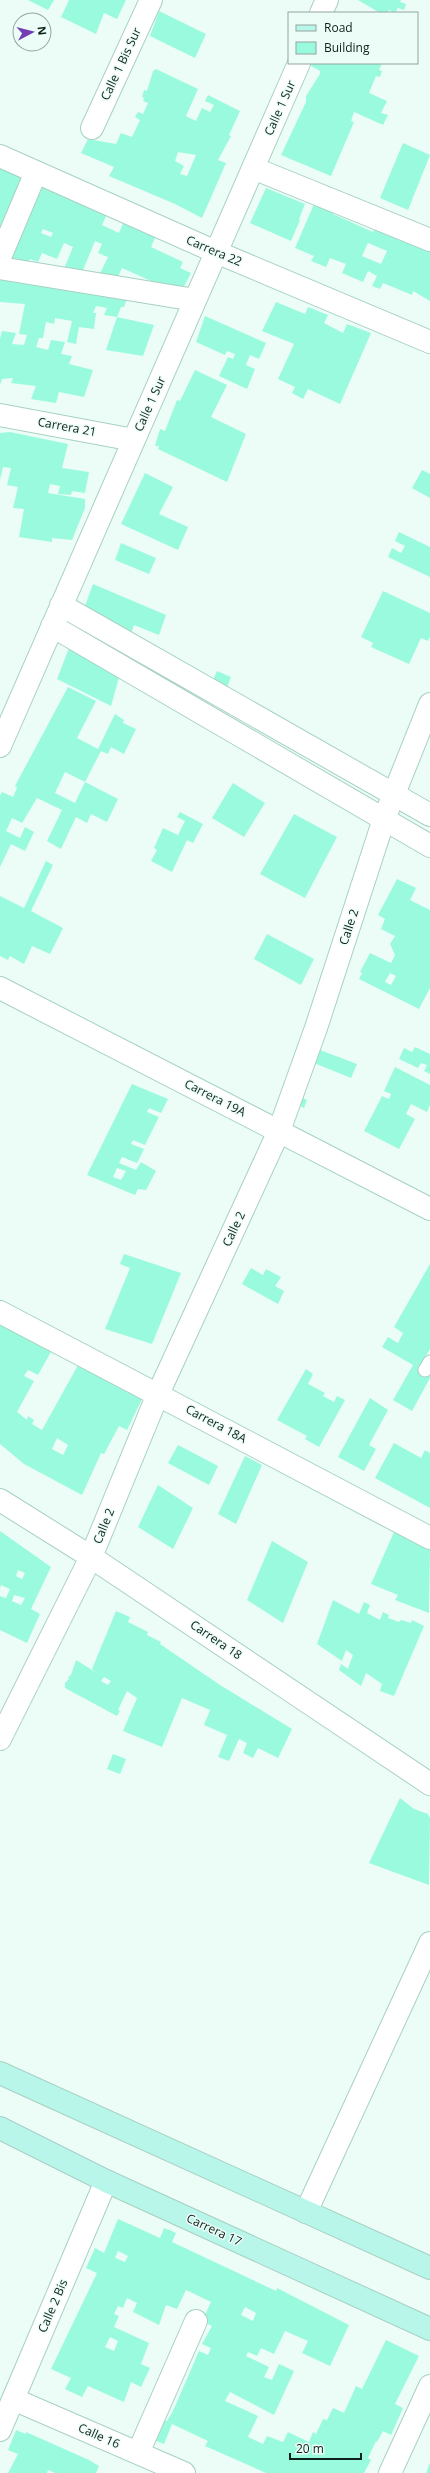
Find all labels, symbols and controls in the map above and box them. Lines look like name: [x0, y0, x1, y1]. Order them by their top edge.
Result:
north arrow: [12, 12, 52, 52]
legend: [288, 12, 418, 64]
text: Road: [324, 19, 353, 36]
text: N: [34, 25, 50, 36]
street label: Calle 1 Bis Sur: [96, 25, 145, 103]
text: Building: [324, 39, 370, 56]
street label: Calle 1 Sur: [260, 77, 299, 138]
street label: Carrera 22: [184, 231, 245, 270]
street label: Calle 1 Sur: [130, 373, 169, 434]
street label: Carrera 21: [36, 413, 98, 440]
street label: Calle 2: [335, 906, 362, 947]
street label: Carrera 19A: [182, 1075, 249, 1120]
street label: Calle 2: [218, 1208, 249, 1249]
street label: Carrera 18A: [183, 1400, 250, 1447]
street label: Calle 2: [89, 1505, 118, 1546]
street label: Carrera 18: [187, 1616, 246, 1663]
street label: Carrera 17: [184, 2209, 245, 2250]
street label: Calle 2 Bis: [34, 2276, 72, 2335]
street label: Calle 16: [76, 2419, 123, 2452]
scale bar: [290, 2435, 361, 2461]
text: 20 m: [296, 2440, 324, 2457]

